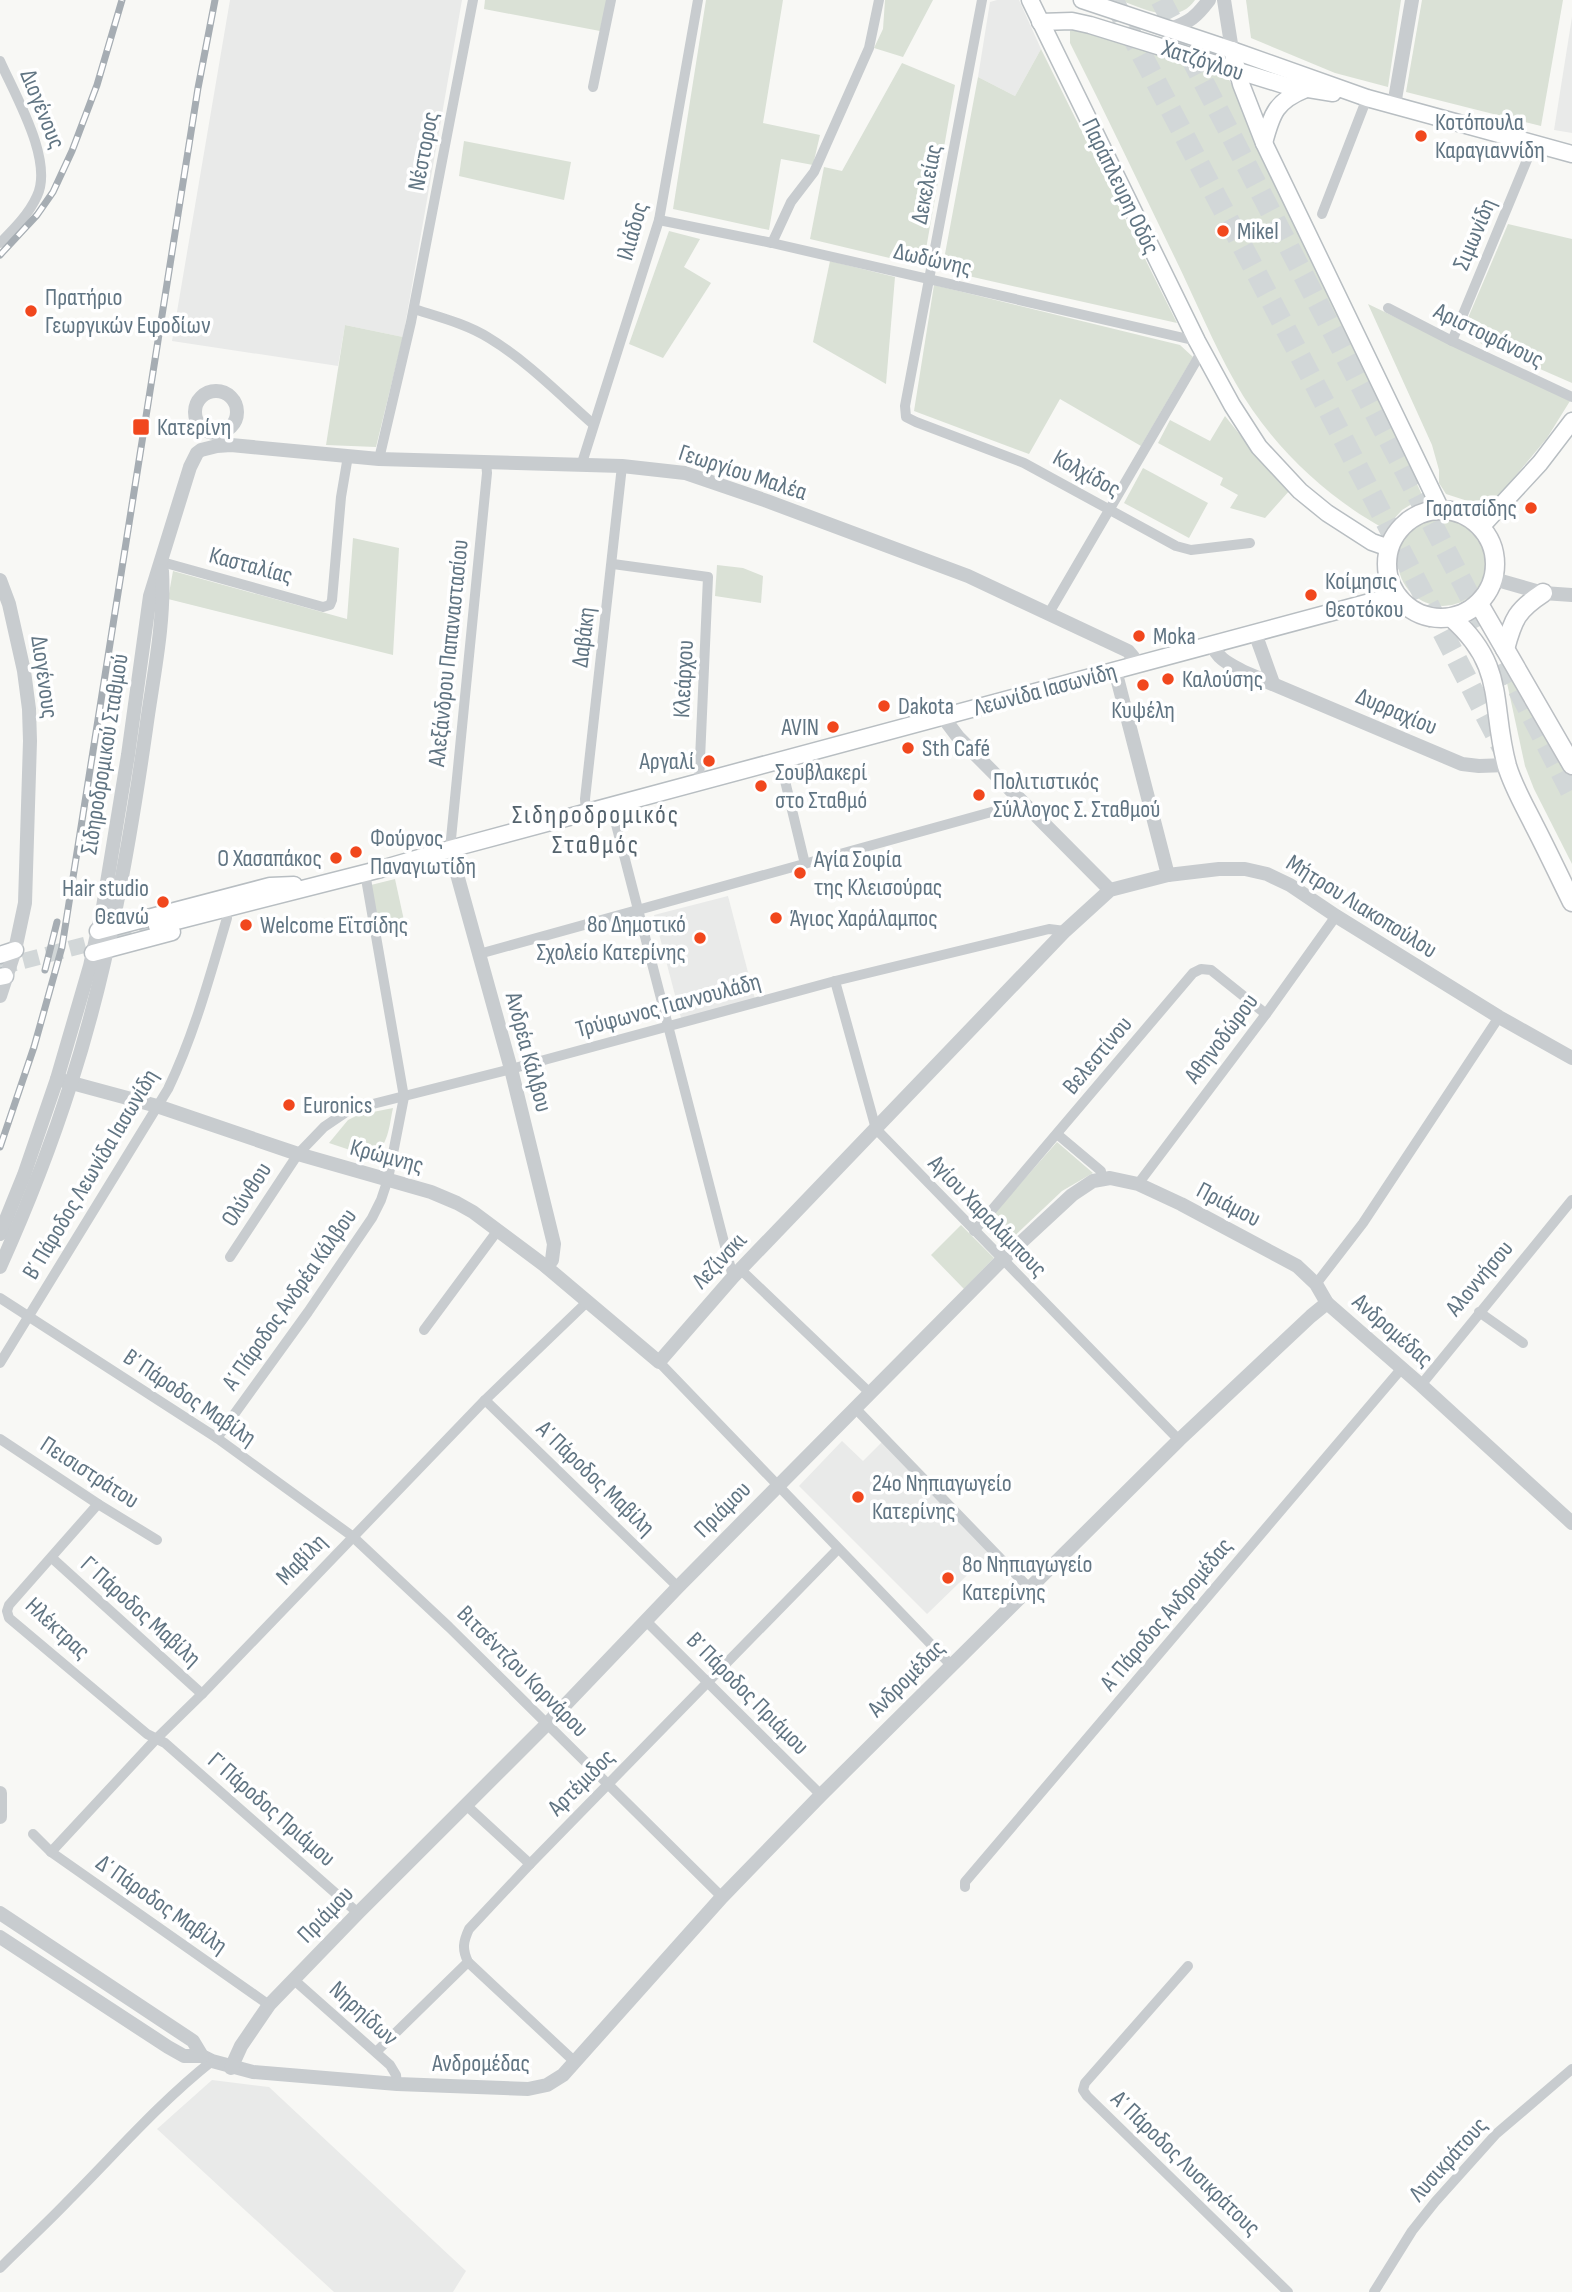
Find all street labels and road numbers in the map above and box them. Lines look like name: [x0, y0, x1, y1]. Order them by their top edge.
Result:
street label: Χατζόγλου: [1157, 33, 1247, 87]
street label: Διογένους: [13, 65, 72, 153]
street label: Νέστορος: [402, 109, 445, 193]
street label: Παράπλευρη Οδός: [1075, 114, 1166, 259]
street label: Δεκελείας: [905, 142, 948, 226]
street label: Σιμωνίδη: [1446, 194, 1502, 274]
street label: Ιλιάδος: [610, 199, 655, 264]
street label: Δωδώνης: [891, 236, 975, 282]
street label: Αριστοφάνους: [1428, 296, 1548, 374]
street label: Γεωργίου Μαλέα: [675, 438, 811, 507]
street label: Κολχίδος: [1048, 443, 1126, 504]
street label: Αλεξάνδρου Παπαναστασίου: [422, 538, 475, 769]
street label: Κασταλίας: [206, 540, 296, 591]
street label: Δαβάκη: [565, 605, 602, 669]
street label: Διογένους: [24, 634, 65, 720]
street label: Κλεάρχου: [667, 639, 700, 719]
street label: Σιδηροδρομικού Σταθμού: [74, 652, 135, 857]
street label: Λεωνίδα Ιασωνίδη: [969, 656, 1120, 723]
street label: Δυρραχίου: [1352, 681, 1442, 741]
street label: Μήτρου Λιακοπούλου: [1281, 848, 1443, 964]
street label: Τρύφωνος Γιαννουλάδη: [573, 967, 764, 1044]
street label: Ανδρέα Κάλβου: [498, 988, 558, 1115]
street label: Αθηνοδώρου: [1178, 988, 1265, 1090]
street label: Βελεστίνου: [1056, 1010, 1138, 1100]
street label: Β΄ Πάροδος Λεωνίδα Ιασωνίδη: [16, 1064, 165, 1285]
street label: Κρώμνης: [347, 1133, 427, 1180]
street label: Αγίου Χαραλάμπους: [921, 1148, 1053, 1284]
street label: Ολύνθου: [215, 1157, 278, 1232]
street label: Πριάμου: [1192, 1176, 1266, 1233]
street label: Α΄ Πάροδος Ανδρέα Κάλβου: [215, 1203, 363, 1397]
street label: Λεζίνσκι: [685, 1226, 753, 1296]
street label: Αλοννήσου: [1439, 1235, 1519, 1323]
street label: Ανδρομέδας: [1346, 1287, 1439, 1373]
street label: Β΄ Πάροδος Μαβίλη: [118, 1342, 262, 1452]
street label: Α΄ Πάροδος Μαβίλη: [530, 1414, 661, 1542]
street label: Πεισιστράτου: [35, 1430, 144, 1515]
street label: Πριάμου: [688, 1475, 757, 1544]
street label: Μαβίλη: [270, 1528, 333, 1591]
street label: Α΄ Πάροδος Ανδρομέδας: [1093, 1532, 1239, 1697]
street label: Γ΄ Πάροδος Μαβίλη: [75, 1550, 207, 1673]
street label: Ηλέκτρας: [19, 1591, 96, 1666]
street label: Βιτσέντζου Κορνάρου: [451, 1599, 595, 1743]
street label: Β΄ Πάροδος Πριάμου: [680, 1626, 815, 1761]
street label: Ανδρομέδας: [861, 1634, 951, 1724]
street label: Αρτέμιδος: [541, 1743, 621, 1823]
street label: Γ΄ Πάροδος Πριάμου: [202, 1746, 341, 1873]
street label: Δ΄ Πάροδος Μαβίλη: [91, 1849, 233, 1960]
street label: Πριάμου: [291, 1880, 360, 1949]
street label: Νηρηίδων: [323, 1975, 404, 2052]
street label: Ανδρομέδας: [431, 2049, 530, 2078]
street label: Α΄ Πάροδος Λυσικράτους: [1104, 2084, 1266, 2242]
street label: Λυσικράτους: [1402, 2111, 1494, 2208]

